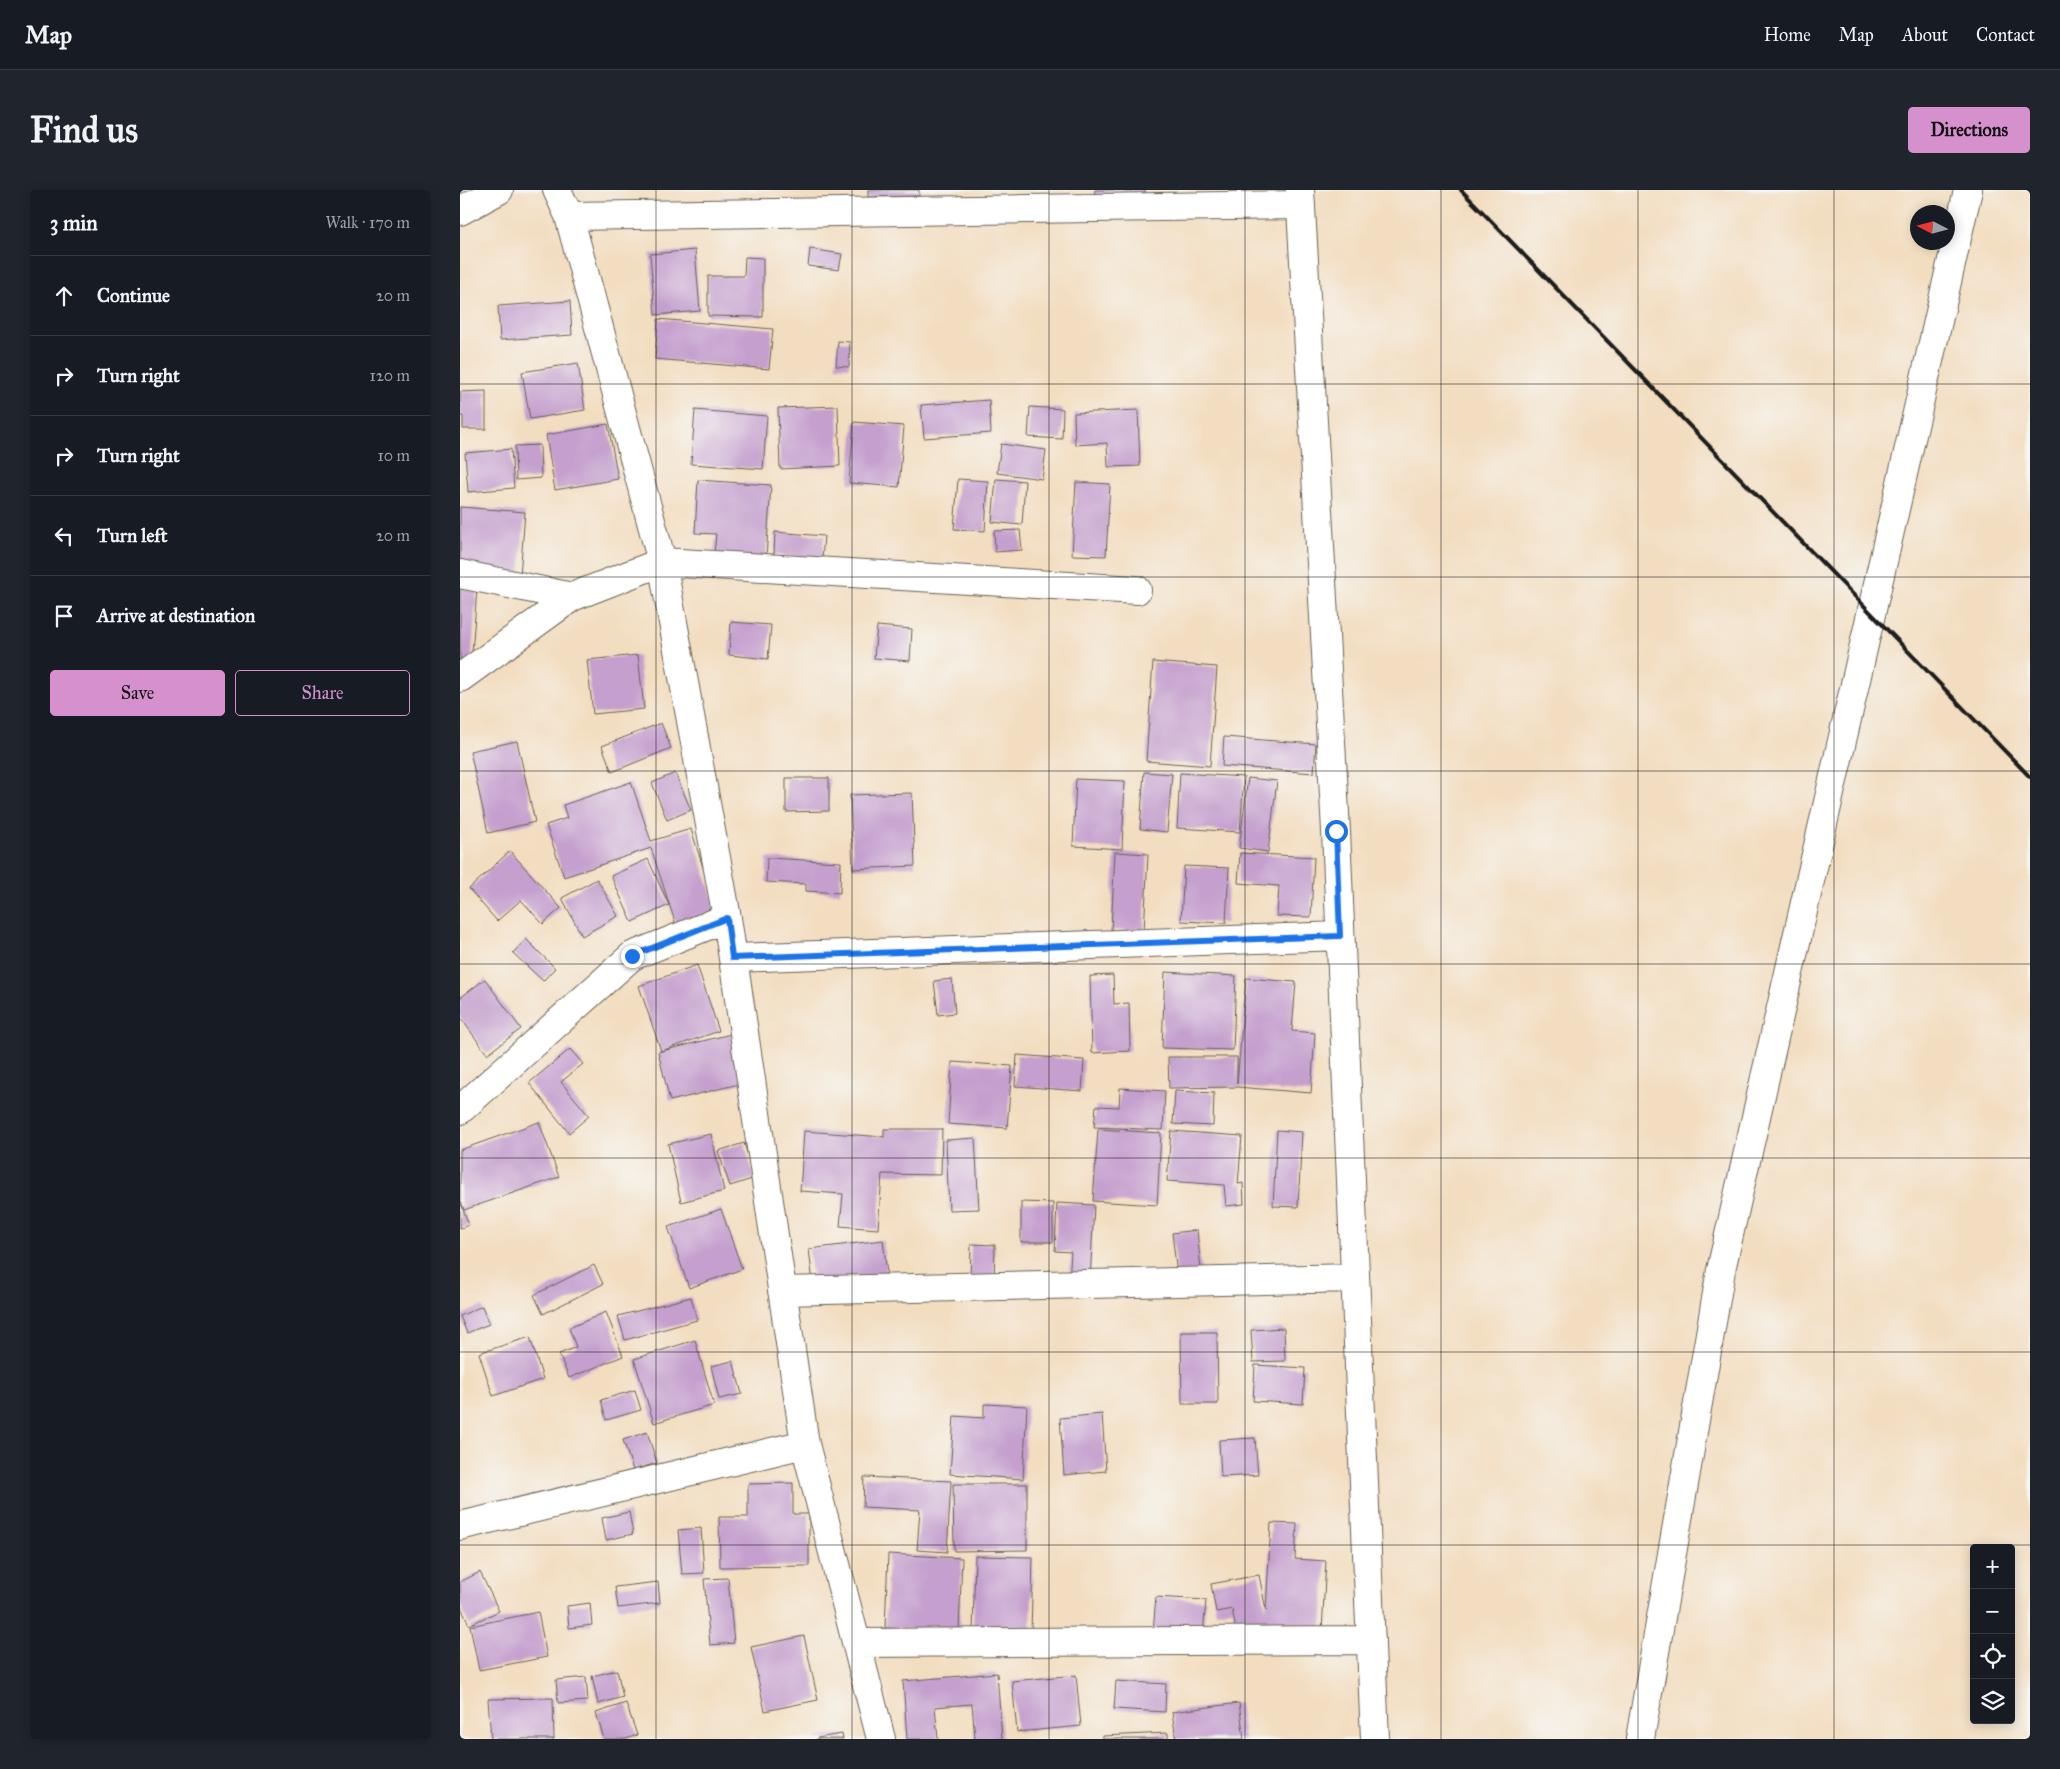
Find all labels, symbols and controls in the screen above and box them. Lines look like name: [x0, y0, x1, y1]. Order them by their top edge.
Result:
text: Map: [25, 20, 72, 50]
text: Home: [1764, 24, 1811, 46]
text: Map: [1839, 24, 1874, 46]
text: About: [1902, 24, 1948, 46]
text: Contact: [1976, 24, 2035, 46]
button: Directions: [1908, 107, 2030, 153]
text: Find us: [30, 109, 138, 152]
north arrow: [1910, 205, 1955, 250]
text: 3 min: [50, 210, 98, 236]
text: Walk · 170 m: [326, 213, 410, 232]
icon: ahead: [50, 282, 78, 310]
text: Continue: [97, 284, 170, 307]
text: 20 m: [376, 286, 410, 305]
icon: right: [50, 362, 78, 390]
text: Turn right: [97, 364, 180, 387]
text: 120 m: [370, 366, 410, 385]
icon: right: [50, 442, 78, 470]
text: Turn right: [97, 444, 180, 467]
text: 10 m: [378, 446, 410, 465]
icon: left: [50, 522, 78, 550]
text: Turn left: [97, 524, 167, 547]
text: 20 m: [376, 526, 410, 545]
icon: arrive: [50, 602, 78, 630]
text: Arrive at destination: [97, 604, 255, 627]
button: Save: [50, 670, 225, 716]
button: Share: [235, 670, 410, 716]
route start: [1325, 820, 1348, 843]
route end: [621, 945, 644, 968]
map controls: [1970, 1544, 2015, 1724]
button: +: [1970, 1544, 2015, 1589]
button: −: [1970, 1589, 2015, 1634]
button: locate: [1970, 1634, 2015, 1679]
button: layers: [1970, 1679, 2015, 1724]

